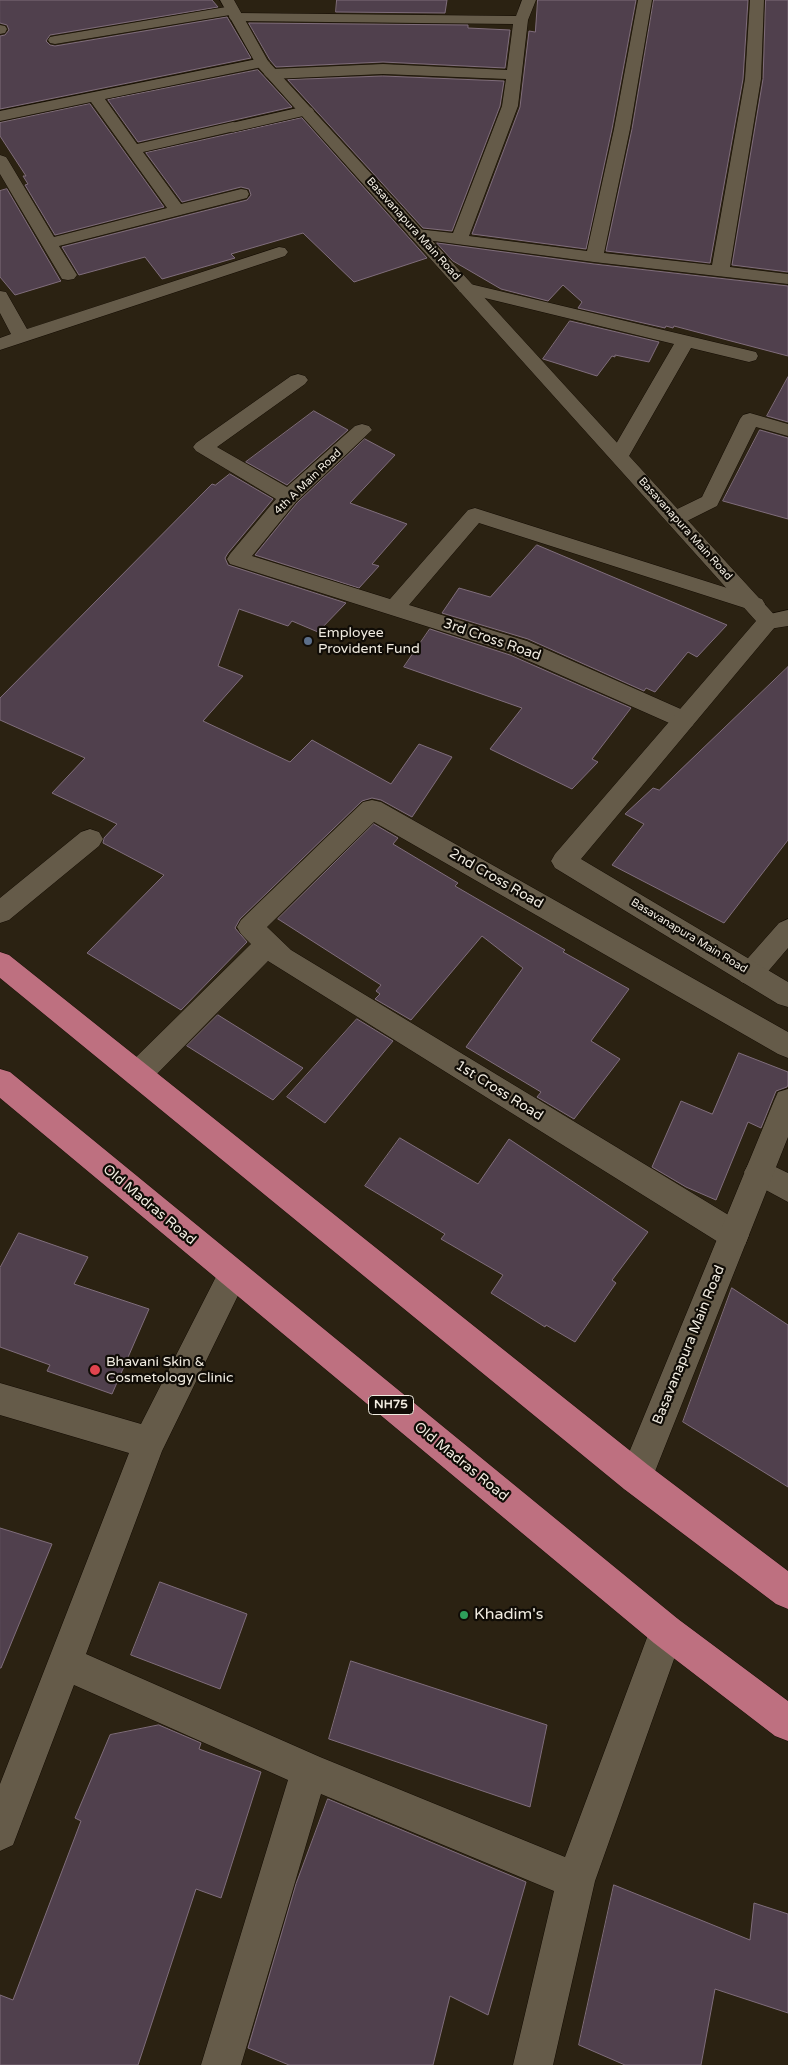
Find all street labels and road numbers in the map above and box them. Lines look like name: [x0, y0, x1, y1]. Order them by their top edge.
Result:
street label: Basavanapura Main Road: [363, 175, 463, 283]
street label: 4th A Main Road: [272, 447, 344, 517]
street label: Basavanapura Main Road: [635, 475, 735, 583]
street label: 3rd Cross Road: [441, 615, 543, 665]
street label: 2nd Cross Road: [446, 845, 546, 913]
street label: Basavanapura Main Road: [628, 896, 750, 976]
street label: 1st Cross Road: [452, 1057, 546, 1125]
street label: Old Madras Road: [99, 1161, 199, 1249]
street label: Basavanapura Main Road: [649, 1263, 729, 1427]
road number: NH75: [368, 1396, 414, 1414]
street label: Old Madras Road: [411, 1419, 511, 1505]

